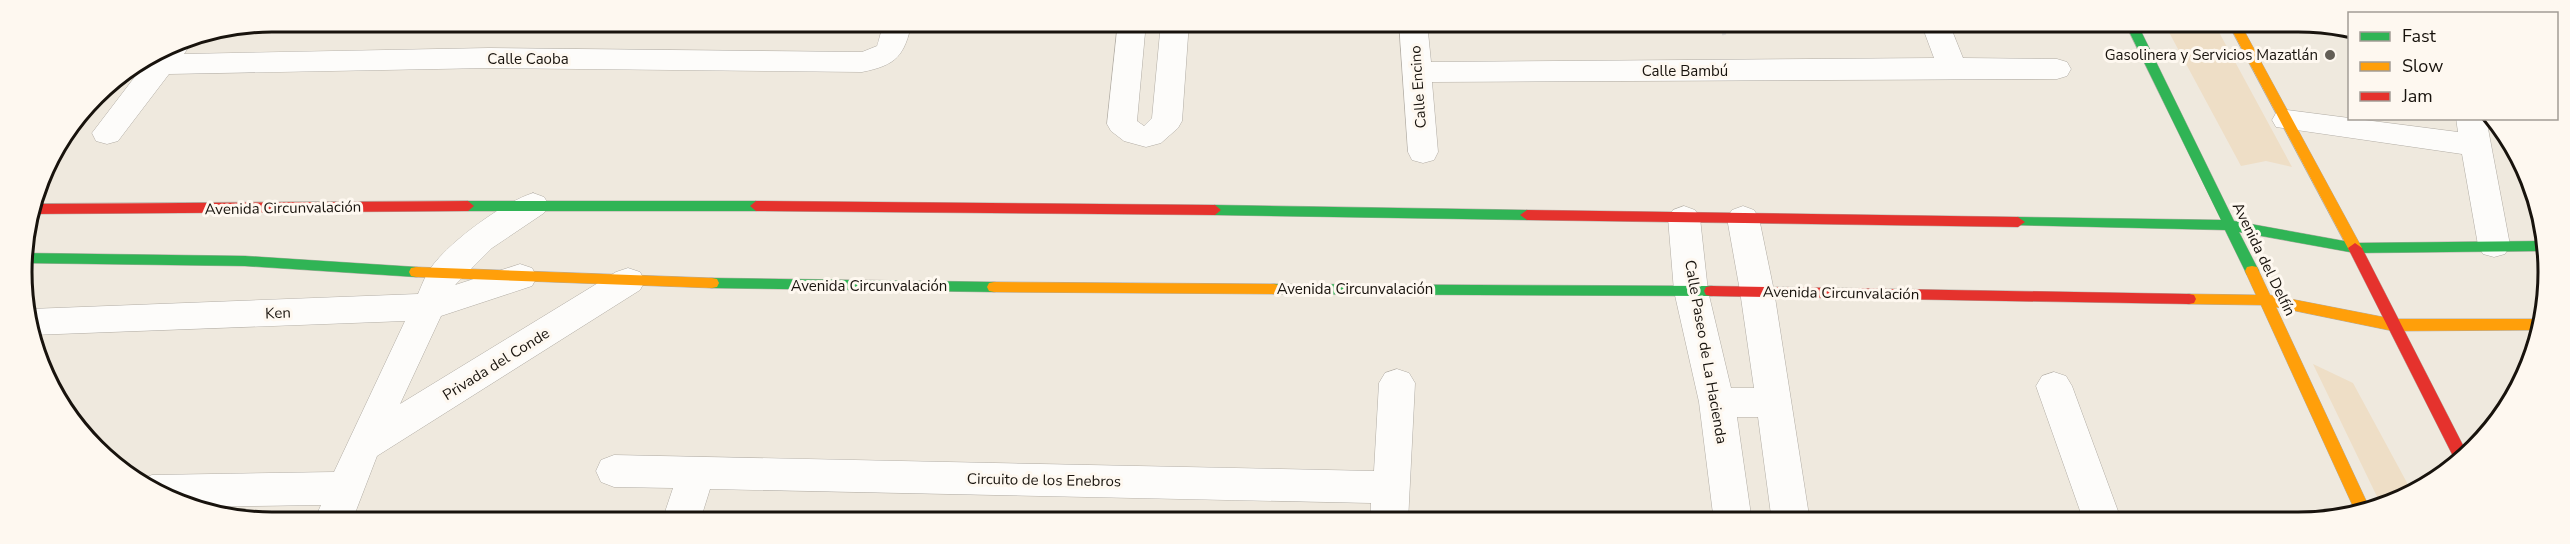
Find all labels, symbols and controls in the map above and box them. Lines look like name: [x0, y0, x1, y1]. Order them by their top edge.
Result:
legend: [2348, 12, 2558, 120]
text: Fast: [2402, 24, 2437, 48]
street label: Calle Encino: [1405, 45, 1431, 129]
place label: Gasolinera y Servicios Mazatlán: [2105, 45, 2318, 65]
marker: Gasolinera y Servicios Mazatlán: [2323, 48, 2337, 62]
street label: Calle Caoba: [487, 49, 569, 69]
text: Slow: [2402, 54, 2443, 78]
street label: Calle Bambú: [1642, 61, 1728, 81]
text: Jam: [2401, 84, 2433, 108]
street label: Avenida Circunvalación: [205, 197, 361, 219]
street label: Avenida del Delfín: [2228, 199, 2300, 319]
street label: Calle Paseo de La Hacienda: [1680, 258, 1732, 446]
street label: Avenida Circunvalación: [791, 276, 947, 296]
street label: Avenida Circunvalación: [1277, 279, 1433, 299]
street label: Avenida Circunvalación: [1763, 282, 1919, 304]
street label: Ken: [265, 303, 291, 323]
street label: Privada del Conde: [439, 323, 553, 405]
street label: Circuito de los Enebros: [967, 469, 1121, 491]

